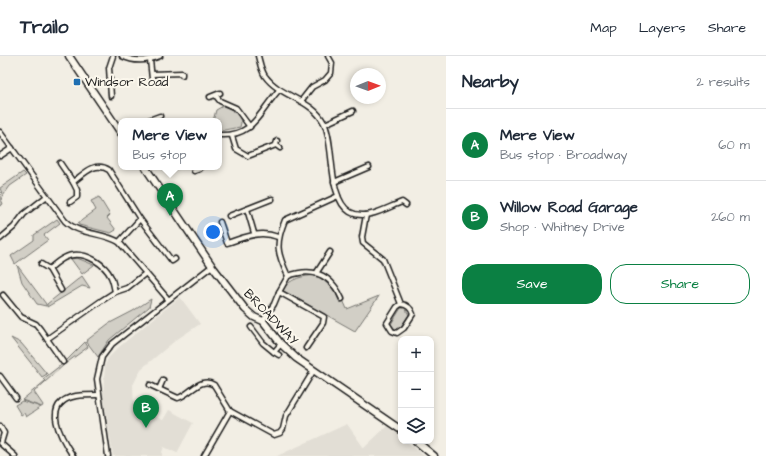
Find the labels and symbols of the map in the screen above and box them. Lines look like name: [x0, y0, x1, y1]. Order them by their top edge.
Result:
north arrow: [350, 68, 386, 104]
place label: Windsor Road: [85, 73, 169, 91]
marker: Windsor Road: [72, 77, 82, 87]
pin: A: [157, 183, 183, 216]
your location: [203, 222, 223, 242]
street label: BROADWAY: [240, 285, 302, 349]
pin: B: [133, 395, 159, 428]

